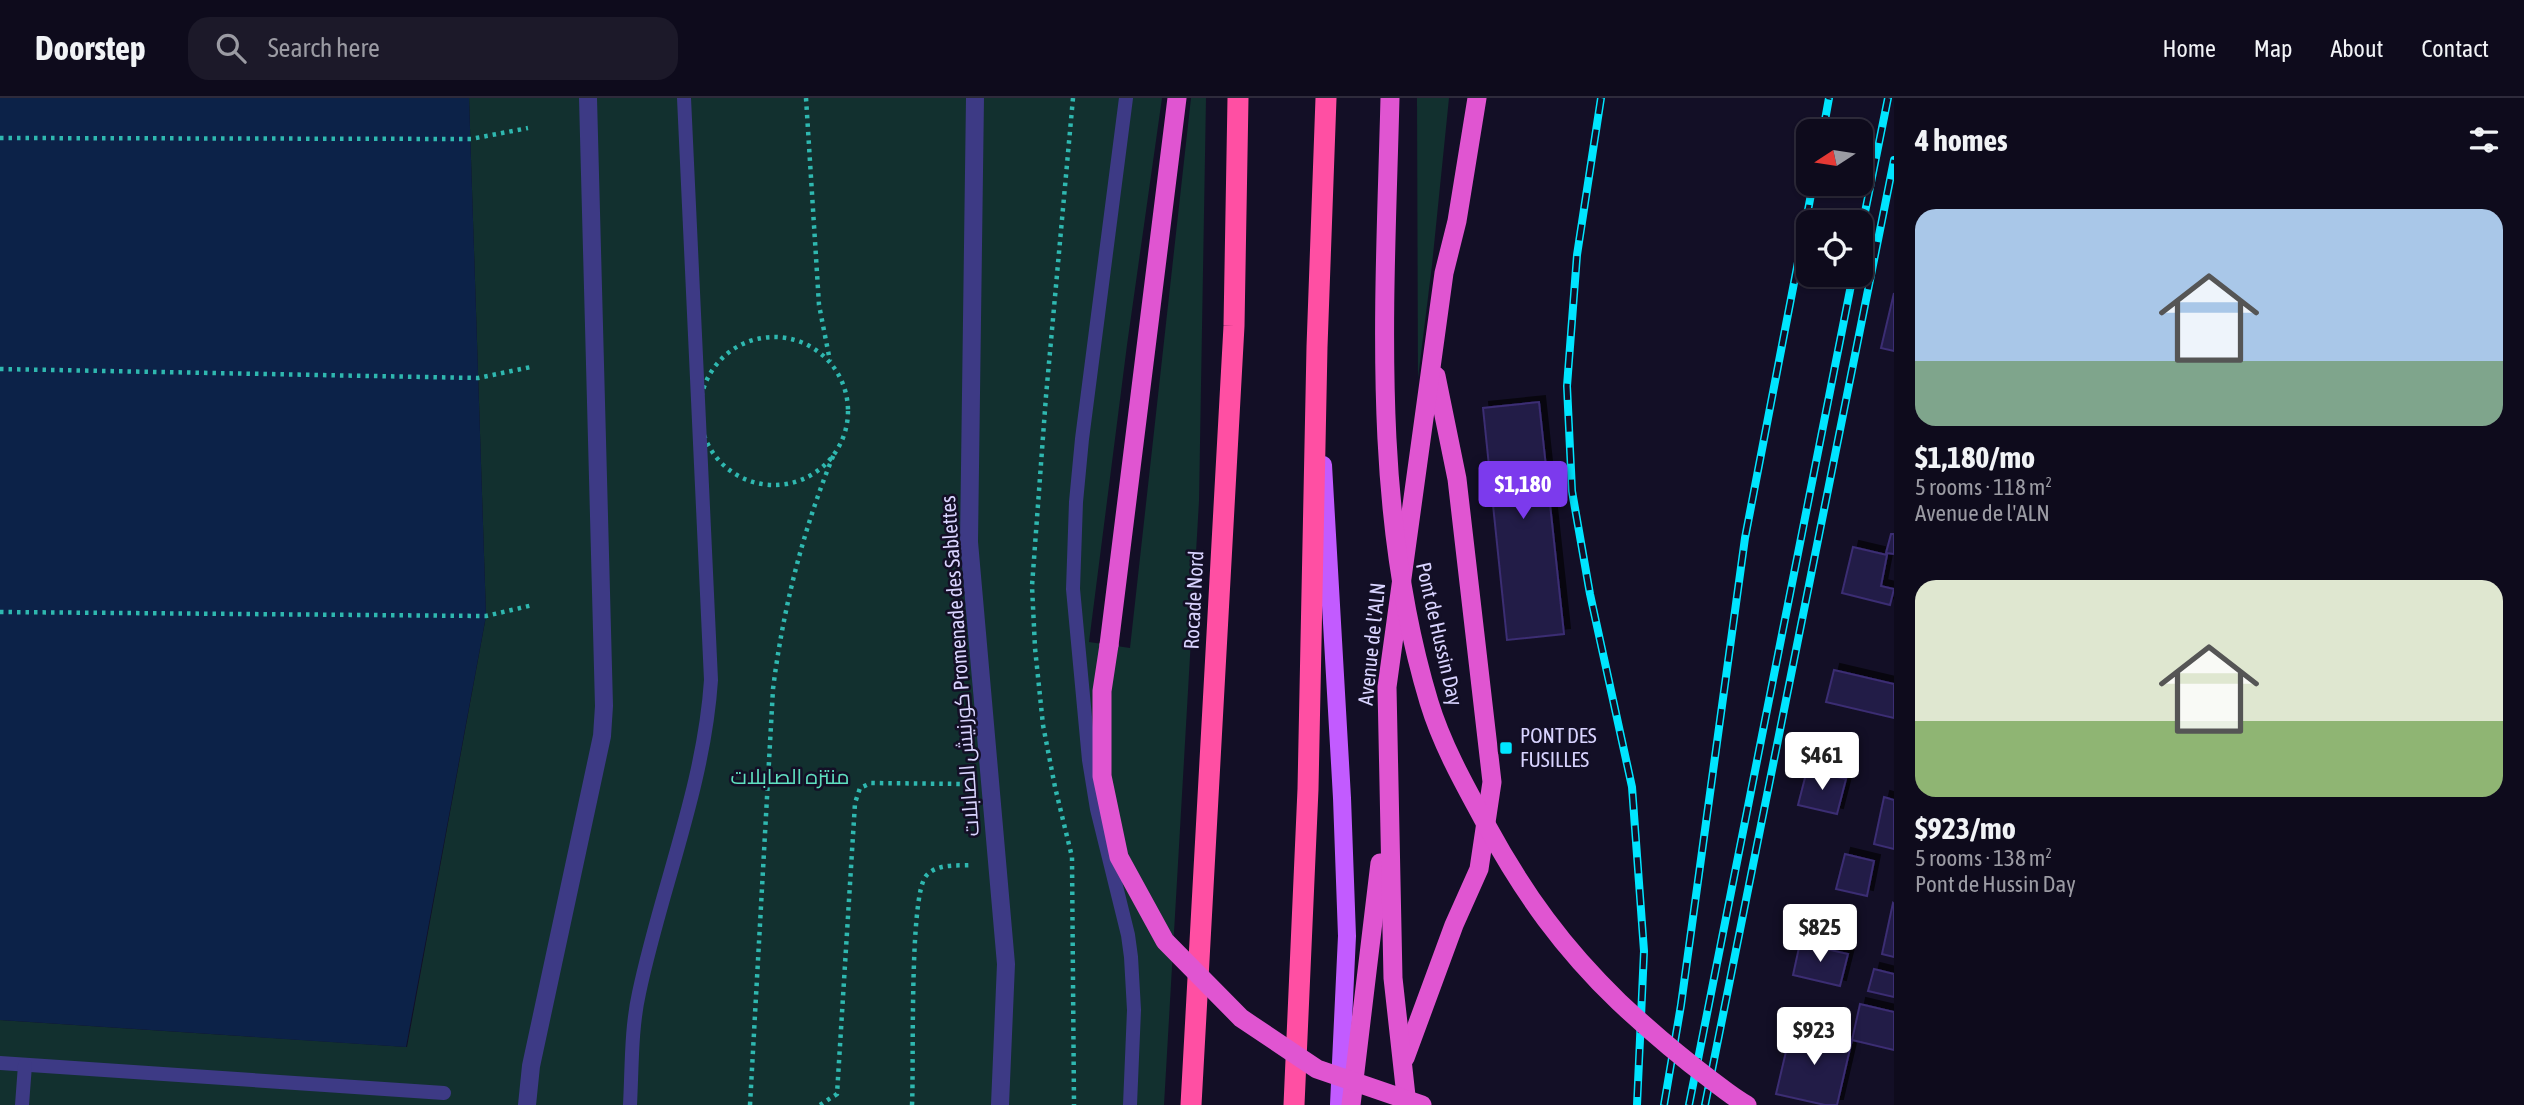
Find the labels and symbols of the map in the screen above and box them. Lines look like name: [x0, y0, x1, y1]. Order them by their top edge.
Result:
north arrow: [1796, 119, 1872, 196]
pin: $1,180: [1466, 462, 1580, 521]
street label: كورنيش الصابلات Promenade des Sablettes: [935, 495, 985, 837]
street label: Rocade Nord: [1178, 550, 1208, 650]
street label: Pont de Hussin Day: [1412, 560, 1468, 708]
street label: Avenue de l'ALN: [1353, 581, 1389, 706]
place label: PONT DES FUSILLES: [1520, 723, 1597, 771]
pin: $461: [1781, 732, 1863, 792]
marker: PONT DES FUSILLES: [1498, 740, 1514, 756]
park label: منتزه الصابلات: [730, 764, 850, 789]
pin: $825: [1779, 904, 1861, 964]
pin: $923: [1773, 1007, 1855, 1067]

